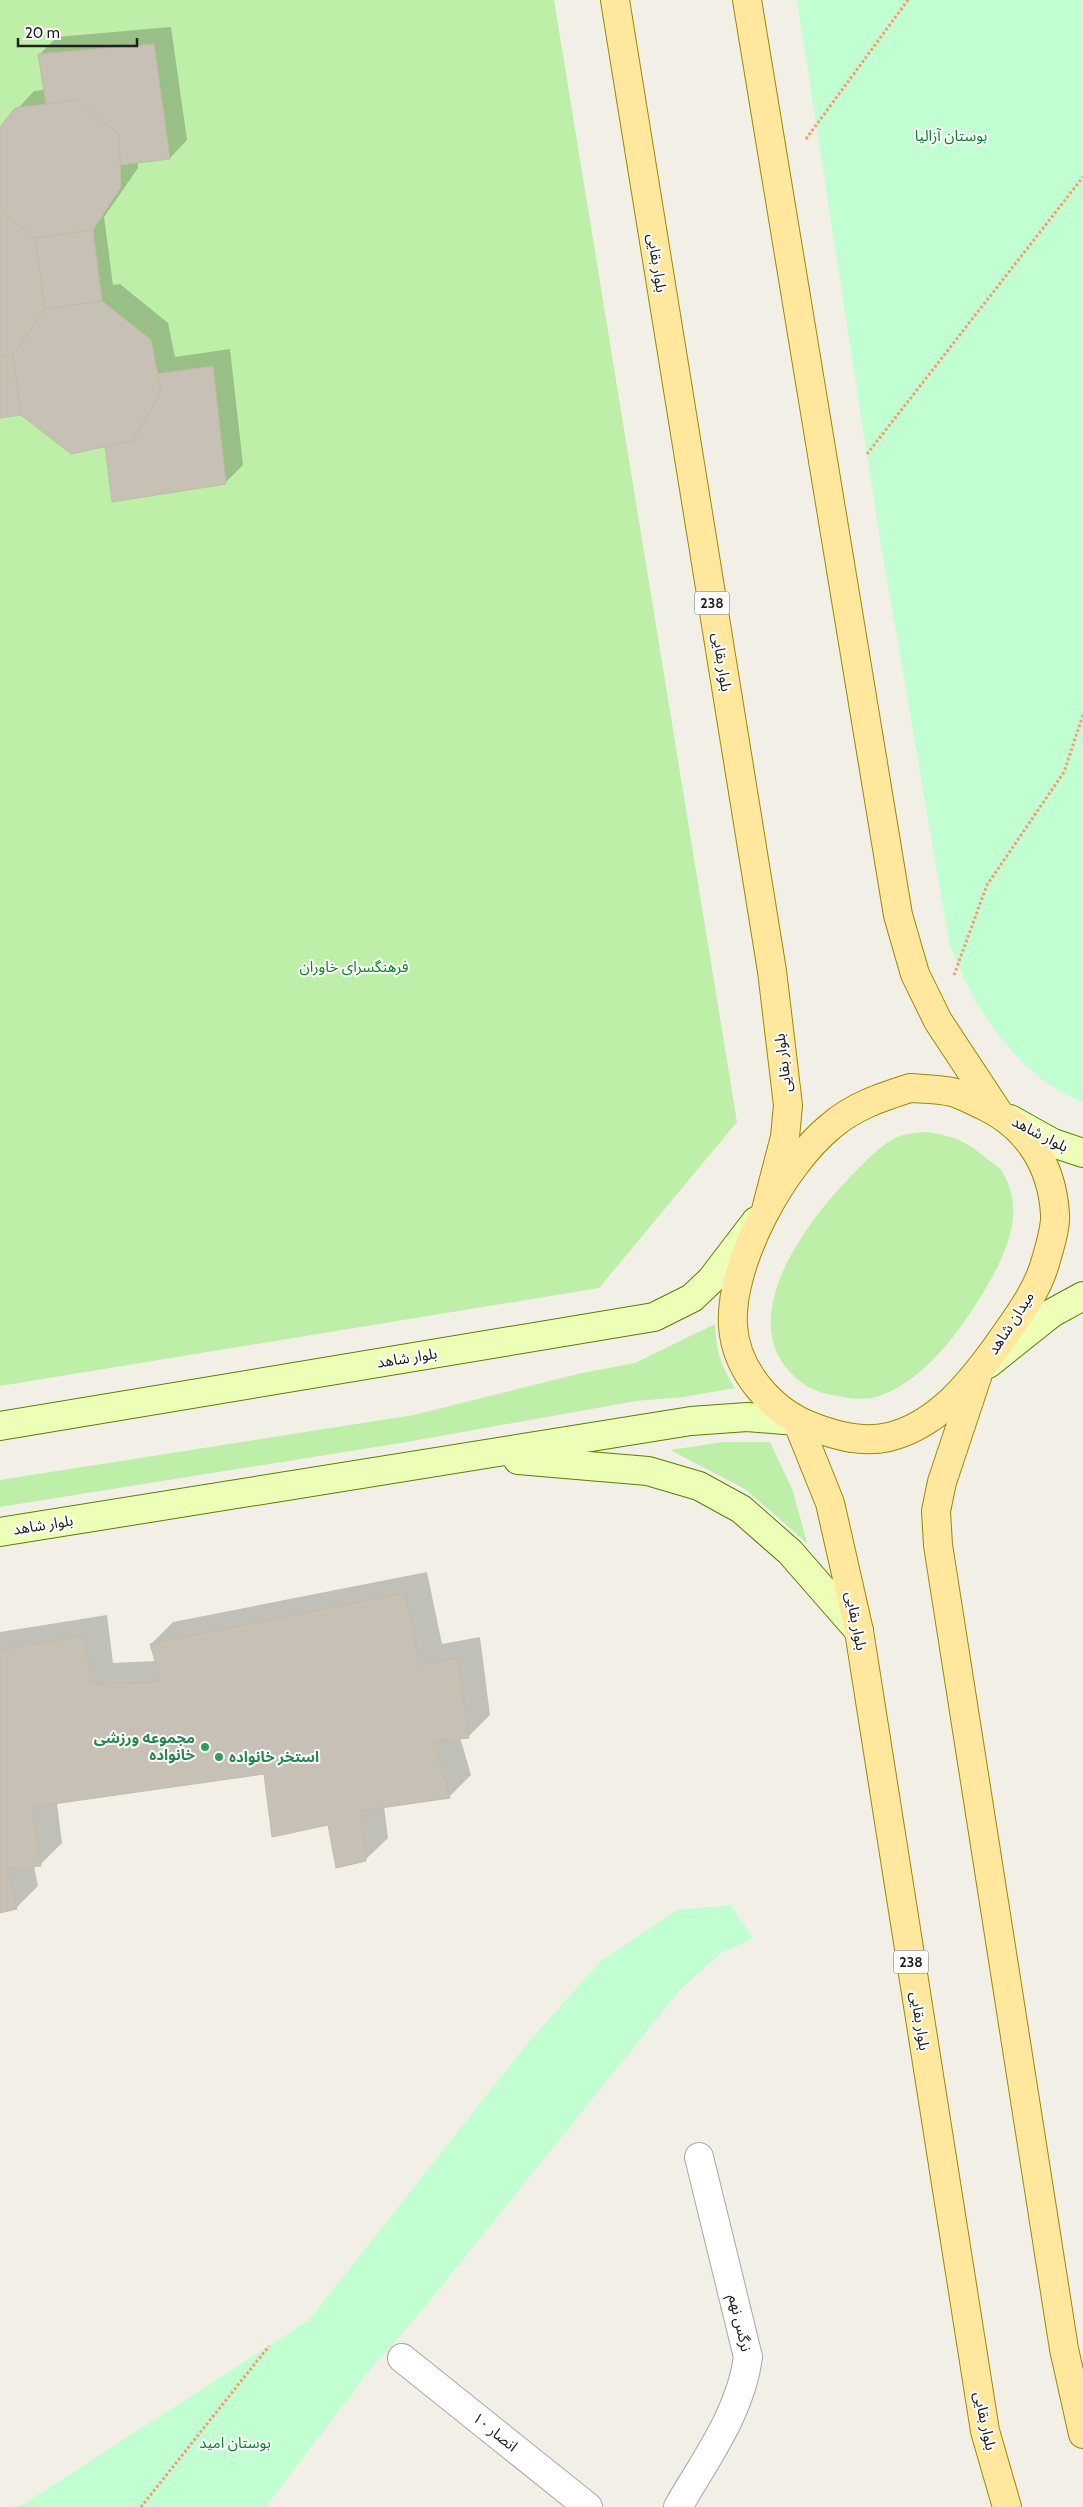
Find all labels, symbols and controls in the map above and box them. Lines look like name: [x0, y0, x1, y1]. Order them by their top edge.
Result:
scale bar: [18, 15, 136, 47]
text: 20 m: [25, 24, 60, 42]
park label: بوستان آزالیا: [915, 127, 987, 145]
street label: بلوار بقایی: [643, 232, 671, 294]
road number: 238: [694, 592, 730, 614]
street label: بلوار بقایی: [708, 631, 736, 693]
park label: فرهنگسرای خاوران: [300, 958, 409, 976]
street label: بلوار بقایی: [770, 1032, 796, 1094]
street label: بلوار شاهد: [1009, 1112, 1071, 1156]
street label: میدان شاهد: [984, 1288, 1038, 1358]
street label: بلوار شاهد: [376, 1344, 438, 1372]
street label: بلوار شاهد: [12, 1511, 74, 1539]
street label: بلوار بقایی: [841, 1590, 871, 1652]
place label: مجموعه ورزشی خانواده: [94, 1729, 196, 1764]
marker: مجموعه ورزشی خانواده: [199, 1741, 211, 1753]
place label: استخر خانواده: [229, 1748, 319, 1766]
marker: استخر خانواده: [213, 1751, 225, 1763]
road number: 238: [894, 1950, 928, 1974]
street label: بلوار بقایی: [906, 1990, 934, 2052]
street label: نرگس نهم: [723, 2293, 755, 2354]
street label: بلوار بقایی: [970, 2390, 1000, 2452]
street label: انصار ۱۰: [469, 2409, 521, 2455]
park label: بوستان امید: [199, 2434, 271, 2452]

